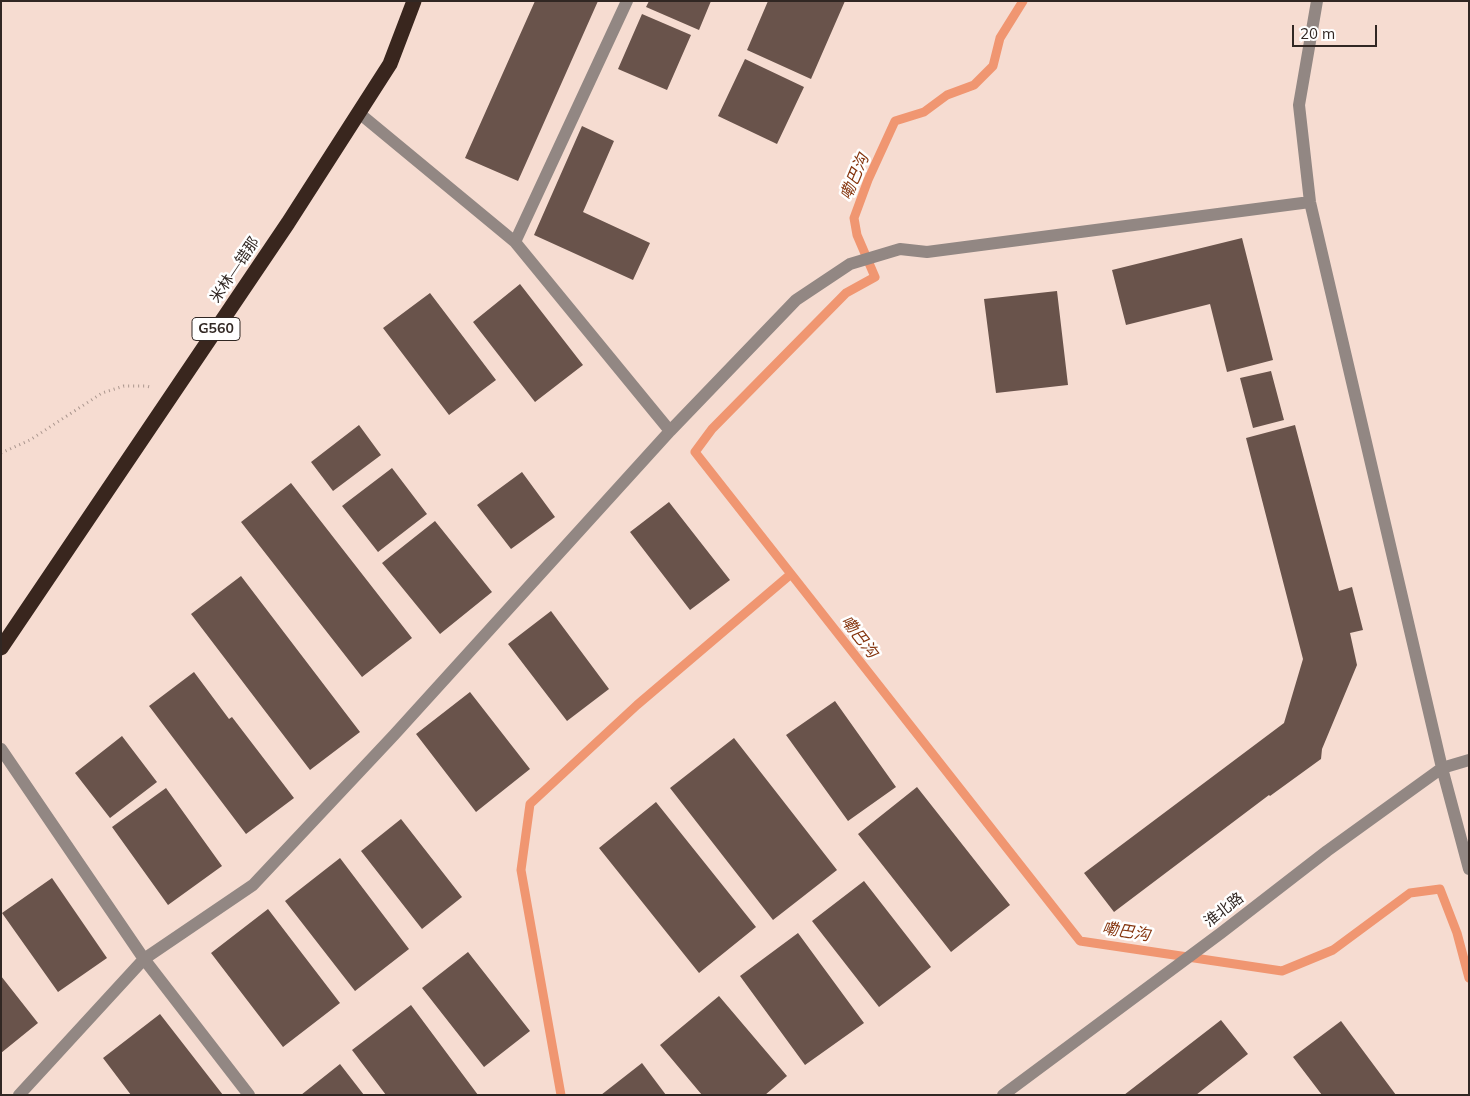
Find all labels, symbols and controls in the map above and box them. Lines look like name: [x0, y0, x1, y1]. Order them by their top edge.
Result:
scale bar: [1295, 15, 1380, 47]
text: 20 m: [1300, 24, 1335, 43]
water label: 嘞巴沟: [837, 151, 873, 203]
street label: 米林—错那: [207, 234, 263, 306]
road number: G560: [192, 318, 240, 340]
water label: 嘞巴沟: [837, 612, 881, 662]
street label: 淮北路: [1201, 889, 1247, 931]
water label: 嘞巴沟: [1101, 919, 1151, 945]

